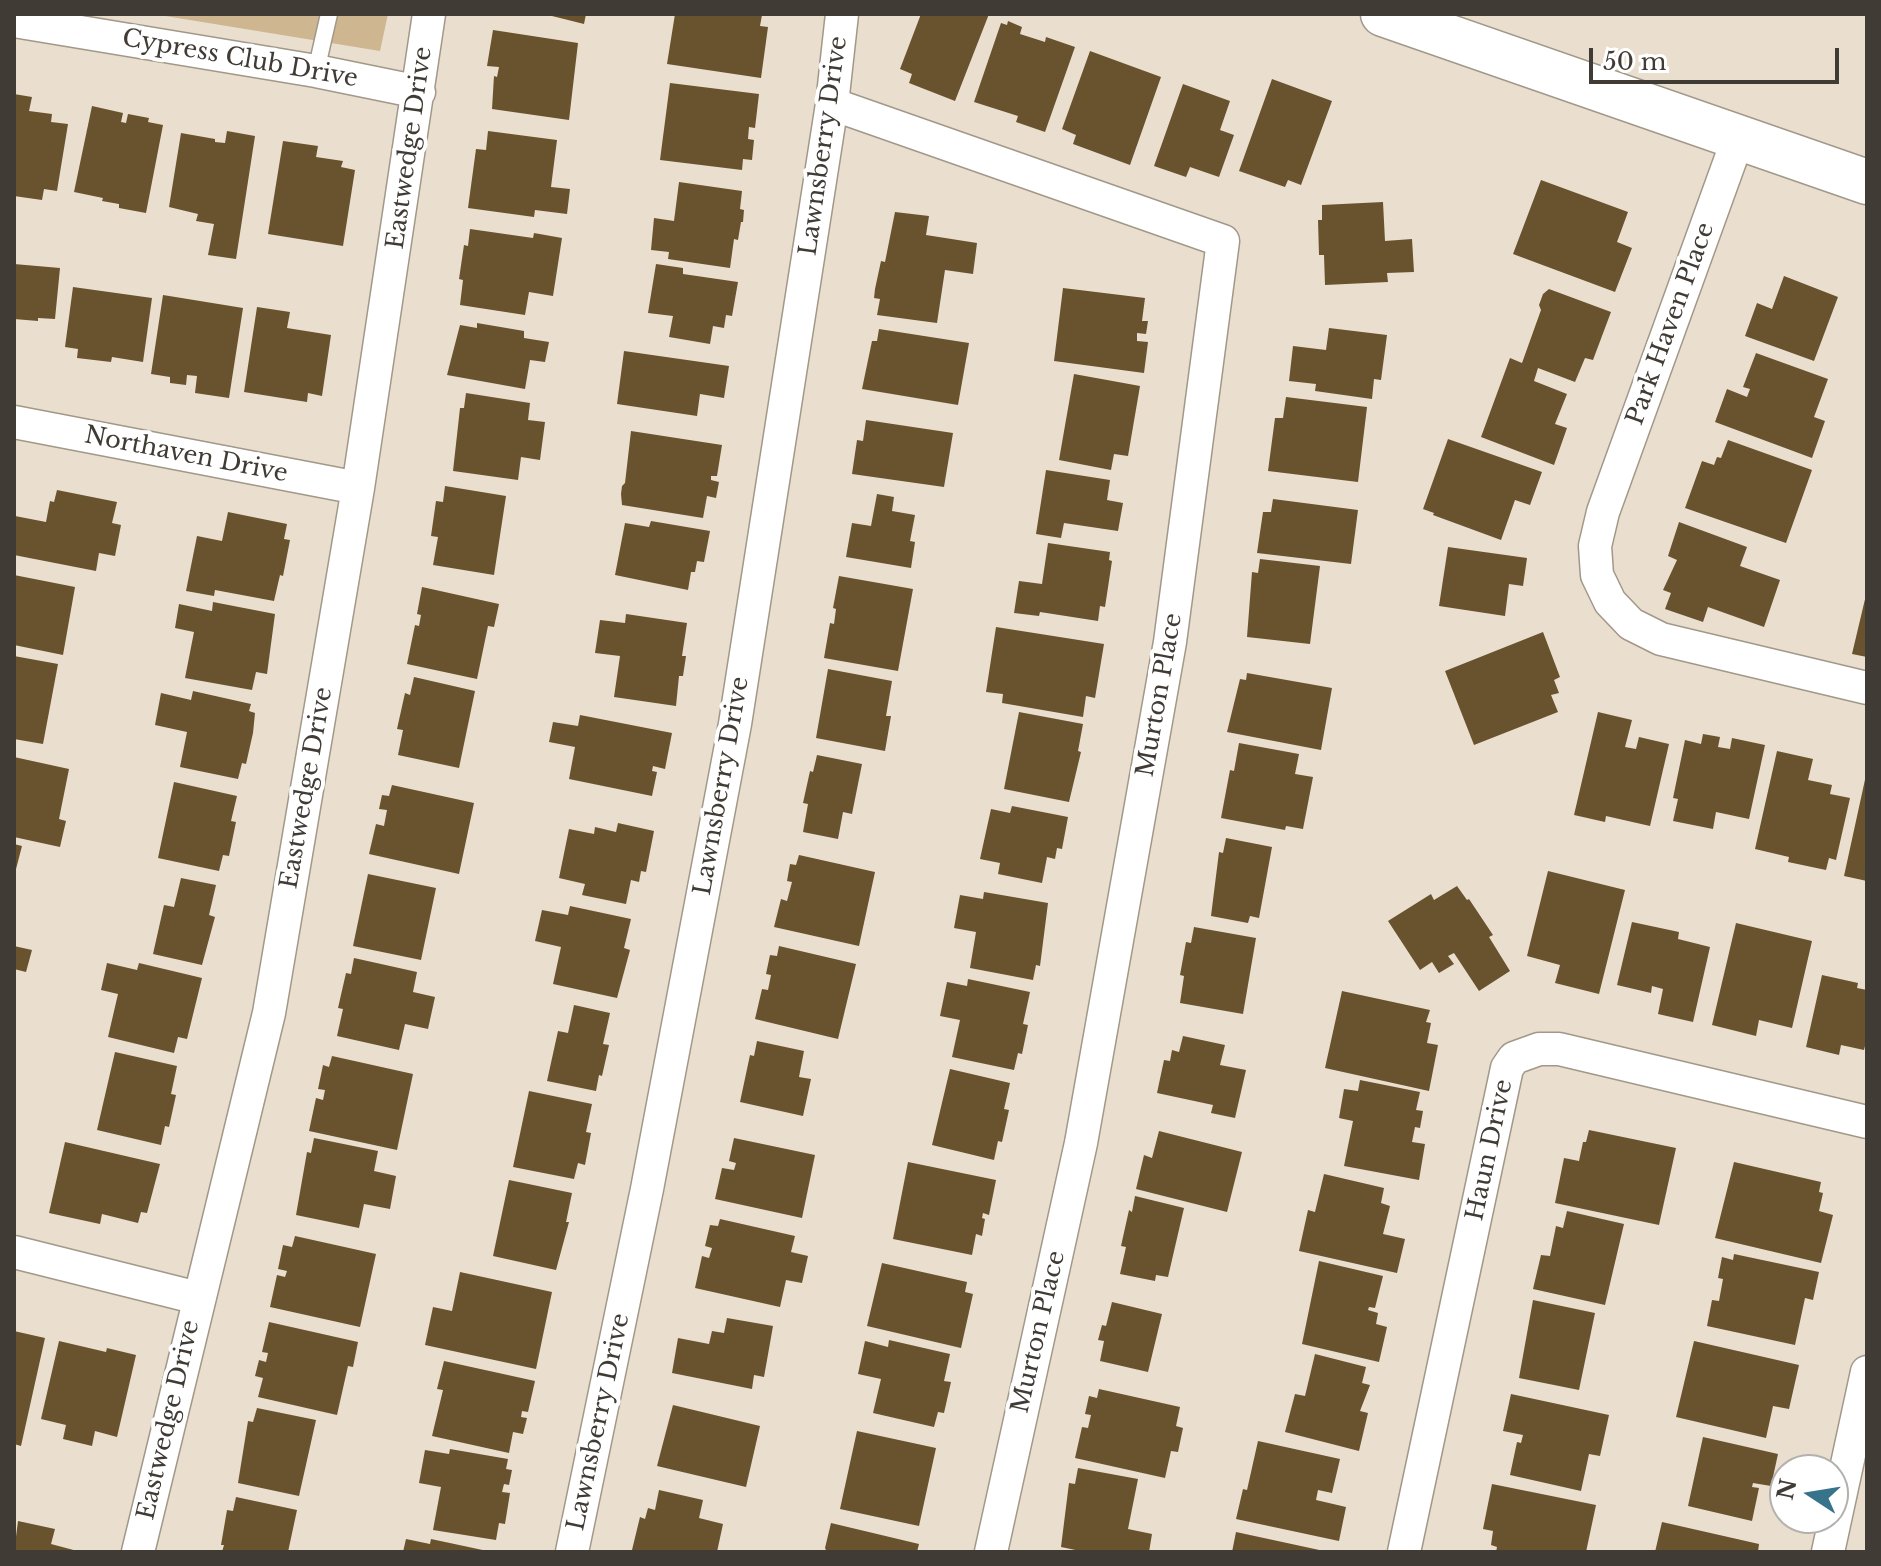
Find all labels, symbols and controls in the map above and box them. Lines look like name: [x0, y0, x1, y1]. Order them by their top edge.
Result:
street label: Cypress Club Drive: [120, 24, 360, 94]
scale bar: [1593, 32, 1843, 82]
street label: Lawnsberry Drive: [794, 34, 854, 258]
street label: Eastwedge Drive: [382, 45, 438, 251]
text: 50 m: [1603, 47, 1666, 76]
street label: Park Haven Place: [1621, 219, 1721, 429]
street label: Northaven Drive: [82, 421, 290, 489]
street label: Murton Place: [1131, 611, 1189, 779]
street label: Lawnsberry Drive: [689, 675, 755, 897]
street label: Eastwedge Drive: [275, 685, 339, 891]
street label: Haun Drive: [1461, 1077, 1519, 1223]
street label: Murton Place: [1006, 1248, 1072, 1416]
street label: Lawnsberry Drive: [562, 1311, 636, 1533]
street label: Eastwedge Drive: [132, 1317, 206, 1523]
north arrow: [1769, 1454, 1849, 1534]
text: N: [1772, 1476, 1802, 1502]

